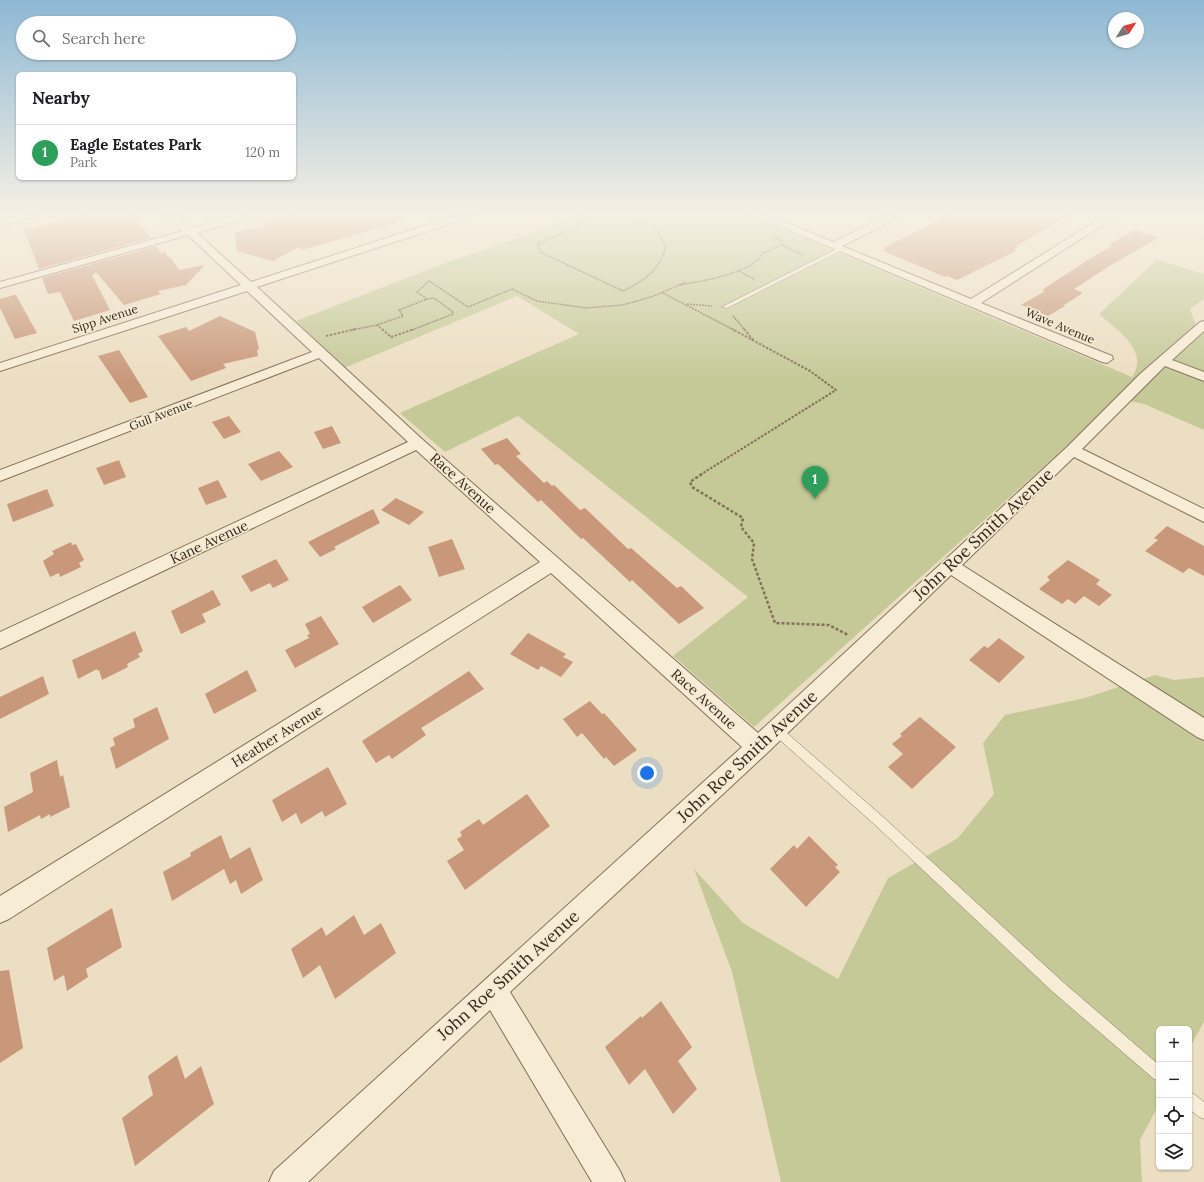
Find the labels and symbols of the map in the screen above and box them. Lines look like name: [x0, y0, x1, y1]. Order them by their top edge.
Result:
north arrow: [1108, 12, 1144, 48]
street label: Sipp Avenue: [70, 301, 140, 336]
street label: Wave Avenue: [1023, 304, 1098, 347]
street label: Gull Avenue: [127, 395, 195, 433]
street label: Race Avenue: [426, 449, 500, 517]
street label: John Roe Smith Avenue: [907, 463, 1058, 605]
pin: 1: [802, 466, 828, 499]
street label: Kane Avenue: [167, 516, 251, 568]
street label: Race Avenue: [667, 665, 741, 733]
street label: John Roe Smith Avenue: [671, 685, 822, 827]
street label: Heather Avenue: [228, 701, 326, 771]
your location: [637, 763, 657, 783]
street label: John Roe Smith Avenue: [431, 905, 584, 1045]

